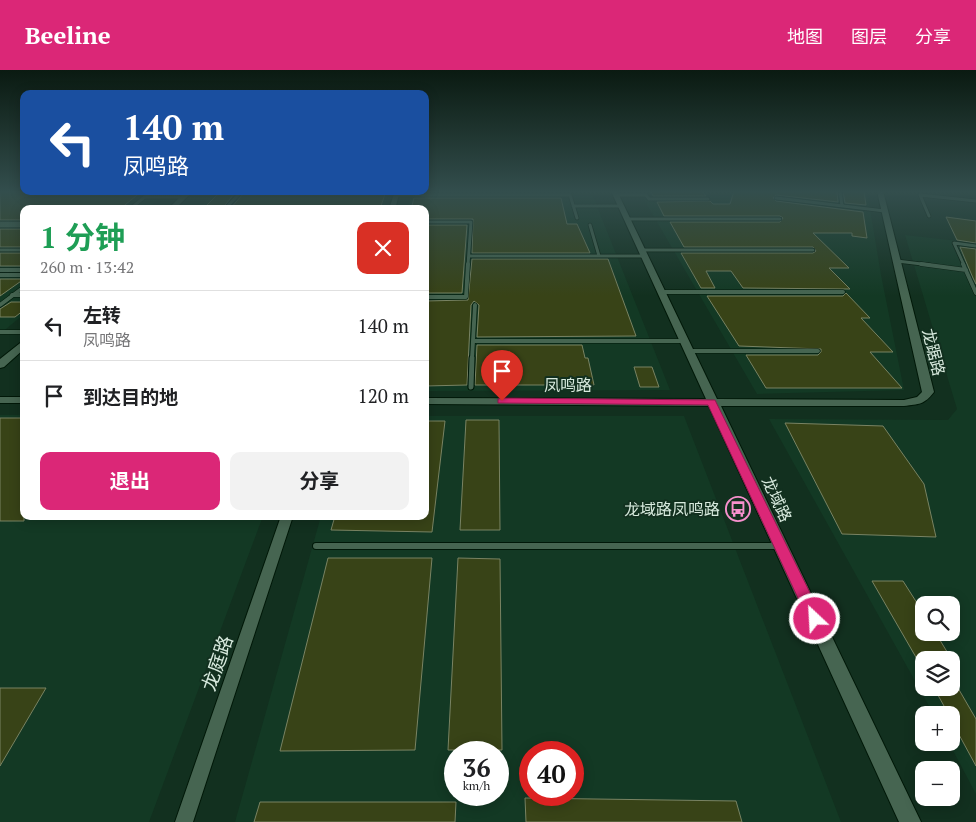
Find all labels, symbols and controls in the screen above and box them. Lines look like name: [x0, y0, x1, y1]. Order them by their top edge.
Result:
text: Beeline: [25, 19, 111, 51]
text: 地图: [787, 24, 823, 48]
text: 图层: [851, 24, 887, 48]
text: 分享: [915, 24, 951, 48]
text: 140 m: [123, 104, 224, 150]
icon: left: [40, 110, 105, 175]
text: 凤鸣路: [123, 151, 189, 180]
text: 1 分钟: [40, 217, 125, 257]
button: close: [357, 222, 409, 274]
text: 260 m · 13:42: [40, 256, 134, 278]
text: 左转: [83, 302, 121, 327]
icon: left: [40, 312, 68, 340]
text: 140 m: [358, 313, 409, 338]
street label: 龙踞路: [918, 326, 950, 378]
text: 凤鸣路: [83, 329, 131, 351]
pin: [481, 350, 523, 401]
icon: arrive: [488, 357, 516, 385]
street label: 凤鸣路: [544, 374, 592, 396]
icon: arrive: [40, 382, 68, 410]
text: 120 m: [358, 383, 409, 408]
text: 到达目的地: [83, 384, 178, 409]
button: 退出: [40, 452, 220, 510]
button: 分享: [230, 452, 409, 510]
street label: 龙域路: [757, 473, 797, 525]
bus stop icon: 龙域路凤鸣路: [725, 496, 751, 522]
place label: 龙域路凤鸣路: [624, 498, 720, 520]
position arrow: [788, 592, 840, 644]
map controls: [915, 596, 960, 806]
button: search: [915, 596, 960, 641]
street label: 龙庭路: [195, 632, 238, 694]
button: layers: [915, 651, 960, 696]
button: +: [915, 706, 960, 751]
speed limit sign: 40: [519, 741, 584, 806]
text: 36: [462, 751, 491, 784]
button: −: [915, 761, 960, 806]
text: km/h: [463, 778, 490, 793]

